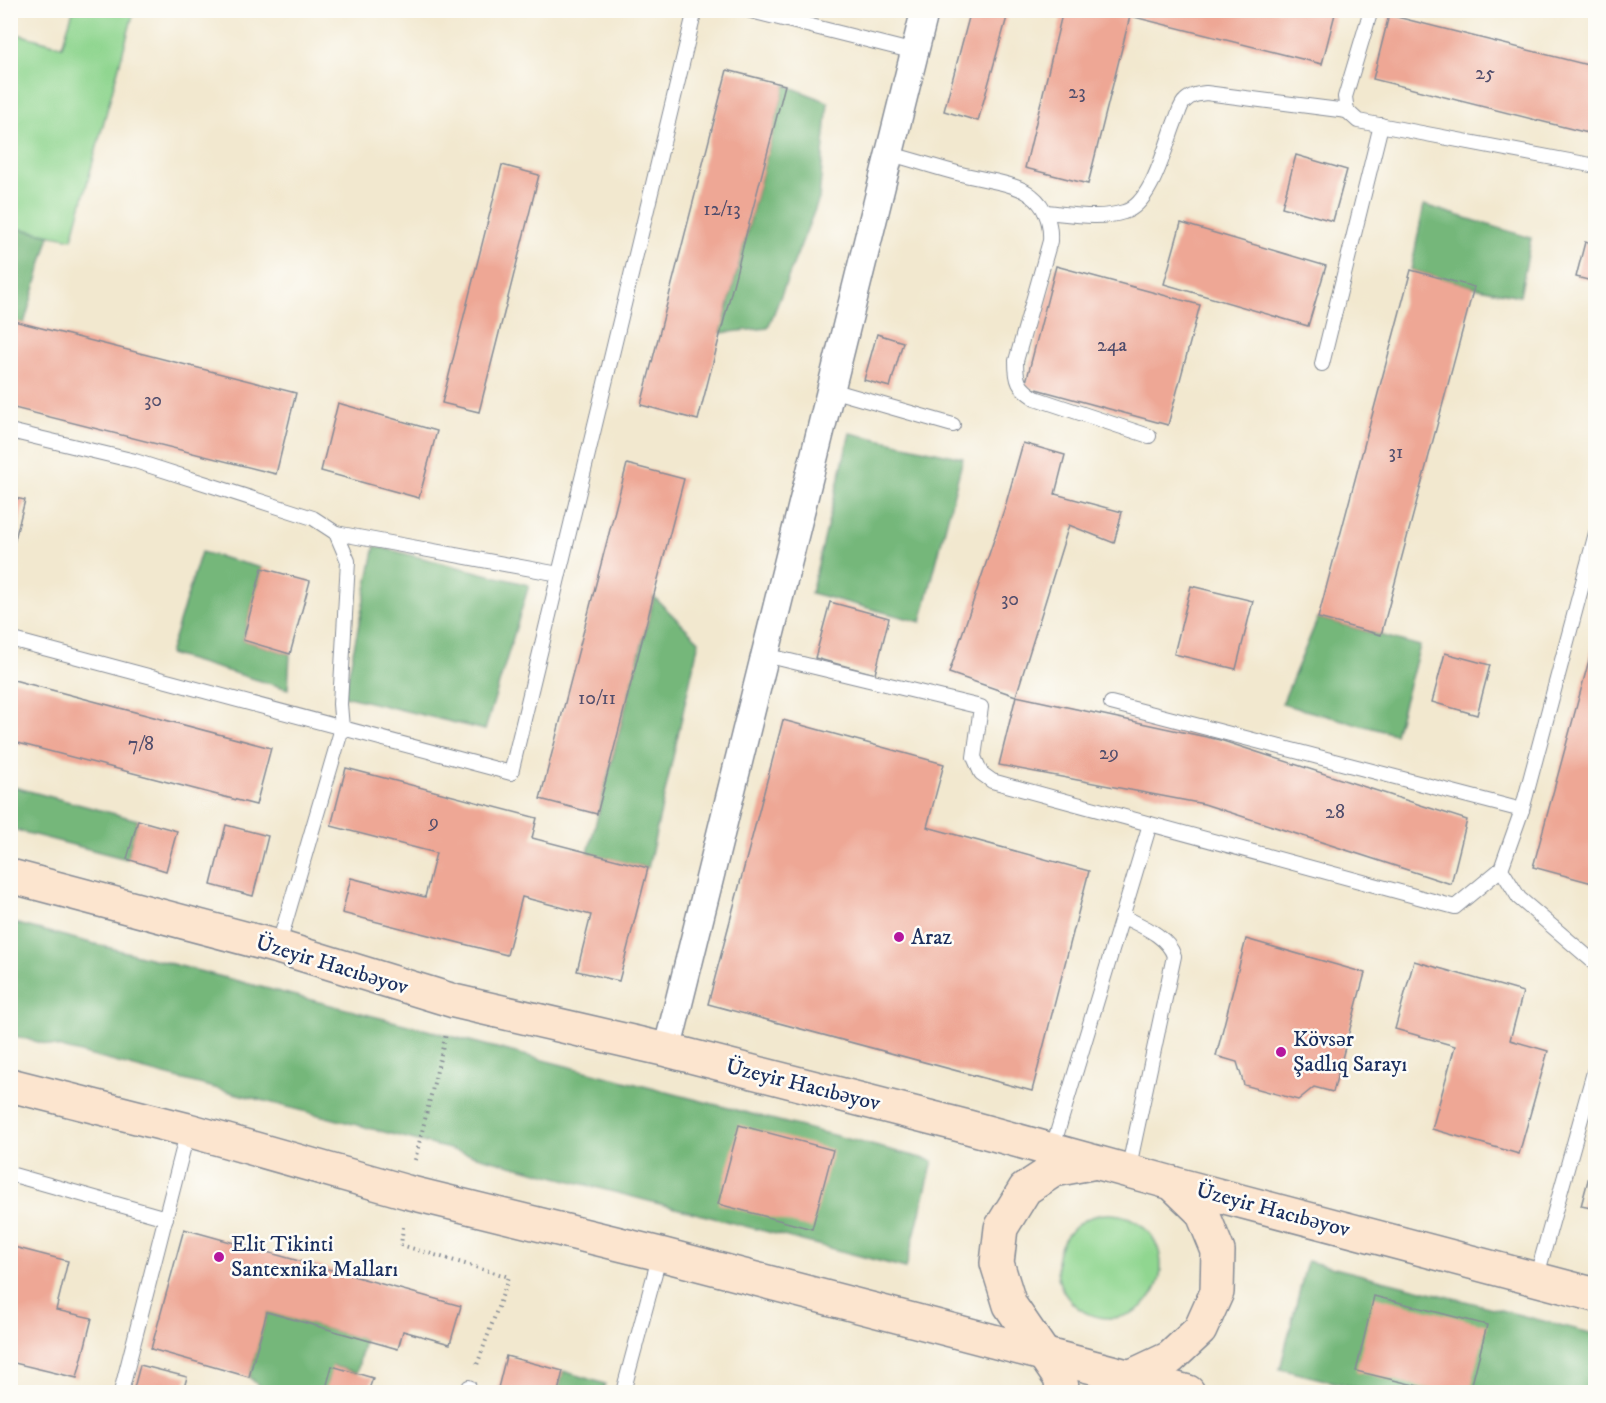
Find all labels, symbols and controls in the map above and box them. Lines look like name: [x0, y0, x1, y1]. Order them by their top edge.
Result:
house number: 25: [1475, 61, 1495, 86]
house number: 23: [1068, 80, 1086, 105]
house number: 12/13: [703, 197, 741, 222]
house number: 24a: [1097, 333, 1127, 358]
house number: 30: [144, 388, 162, 413]
house number: 31: [1389, 440, 1403, 465]
house number: 30: [1001, 587, 1019, 612]
house number: 10/11: [578, 686, 616, 711]
house number: 7/8: [128, 732, 154, 757]
house number: 29: [1099, 741, 1119, 766]
house number: 28: [1325, 800, 1345, 825]
house number: 9: [428, 810, 439, 835]
place label: Araz: [911, 924, 953, 951]
street label: Üzeyir Hacıbəyov: [253, 929, 412, 1001]
marker: Araz: [892, 930, 906, 944]
place label: Kövsər Şadlıq Sarayı: [1293, 1026, 1407, 1078]
marker: Kövsər Şadlıq Sarayı: [1274, 1045, 1288, 1059]
street label: Üzeyir Hacıbəyov: [723, 1053, 883, 1117]
street label: Üzeyir Hacıbəyov: [1193, 1177, 1353, 1244]
place label: Elit Tikinti Santexnika Malları: [231, 1231, 398, 1283]
marker: Elit Tikinti Santexnika Malları: [212, 1250, 226, 1264]

